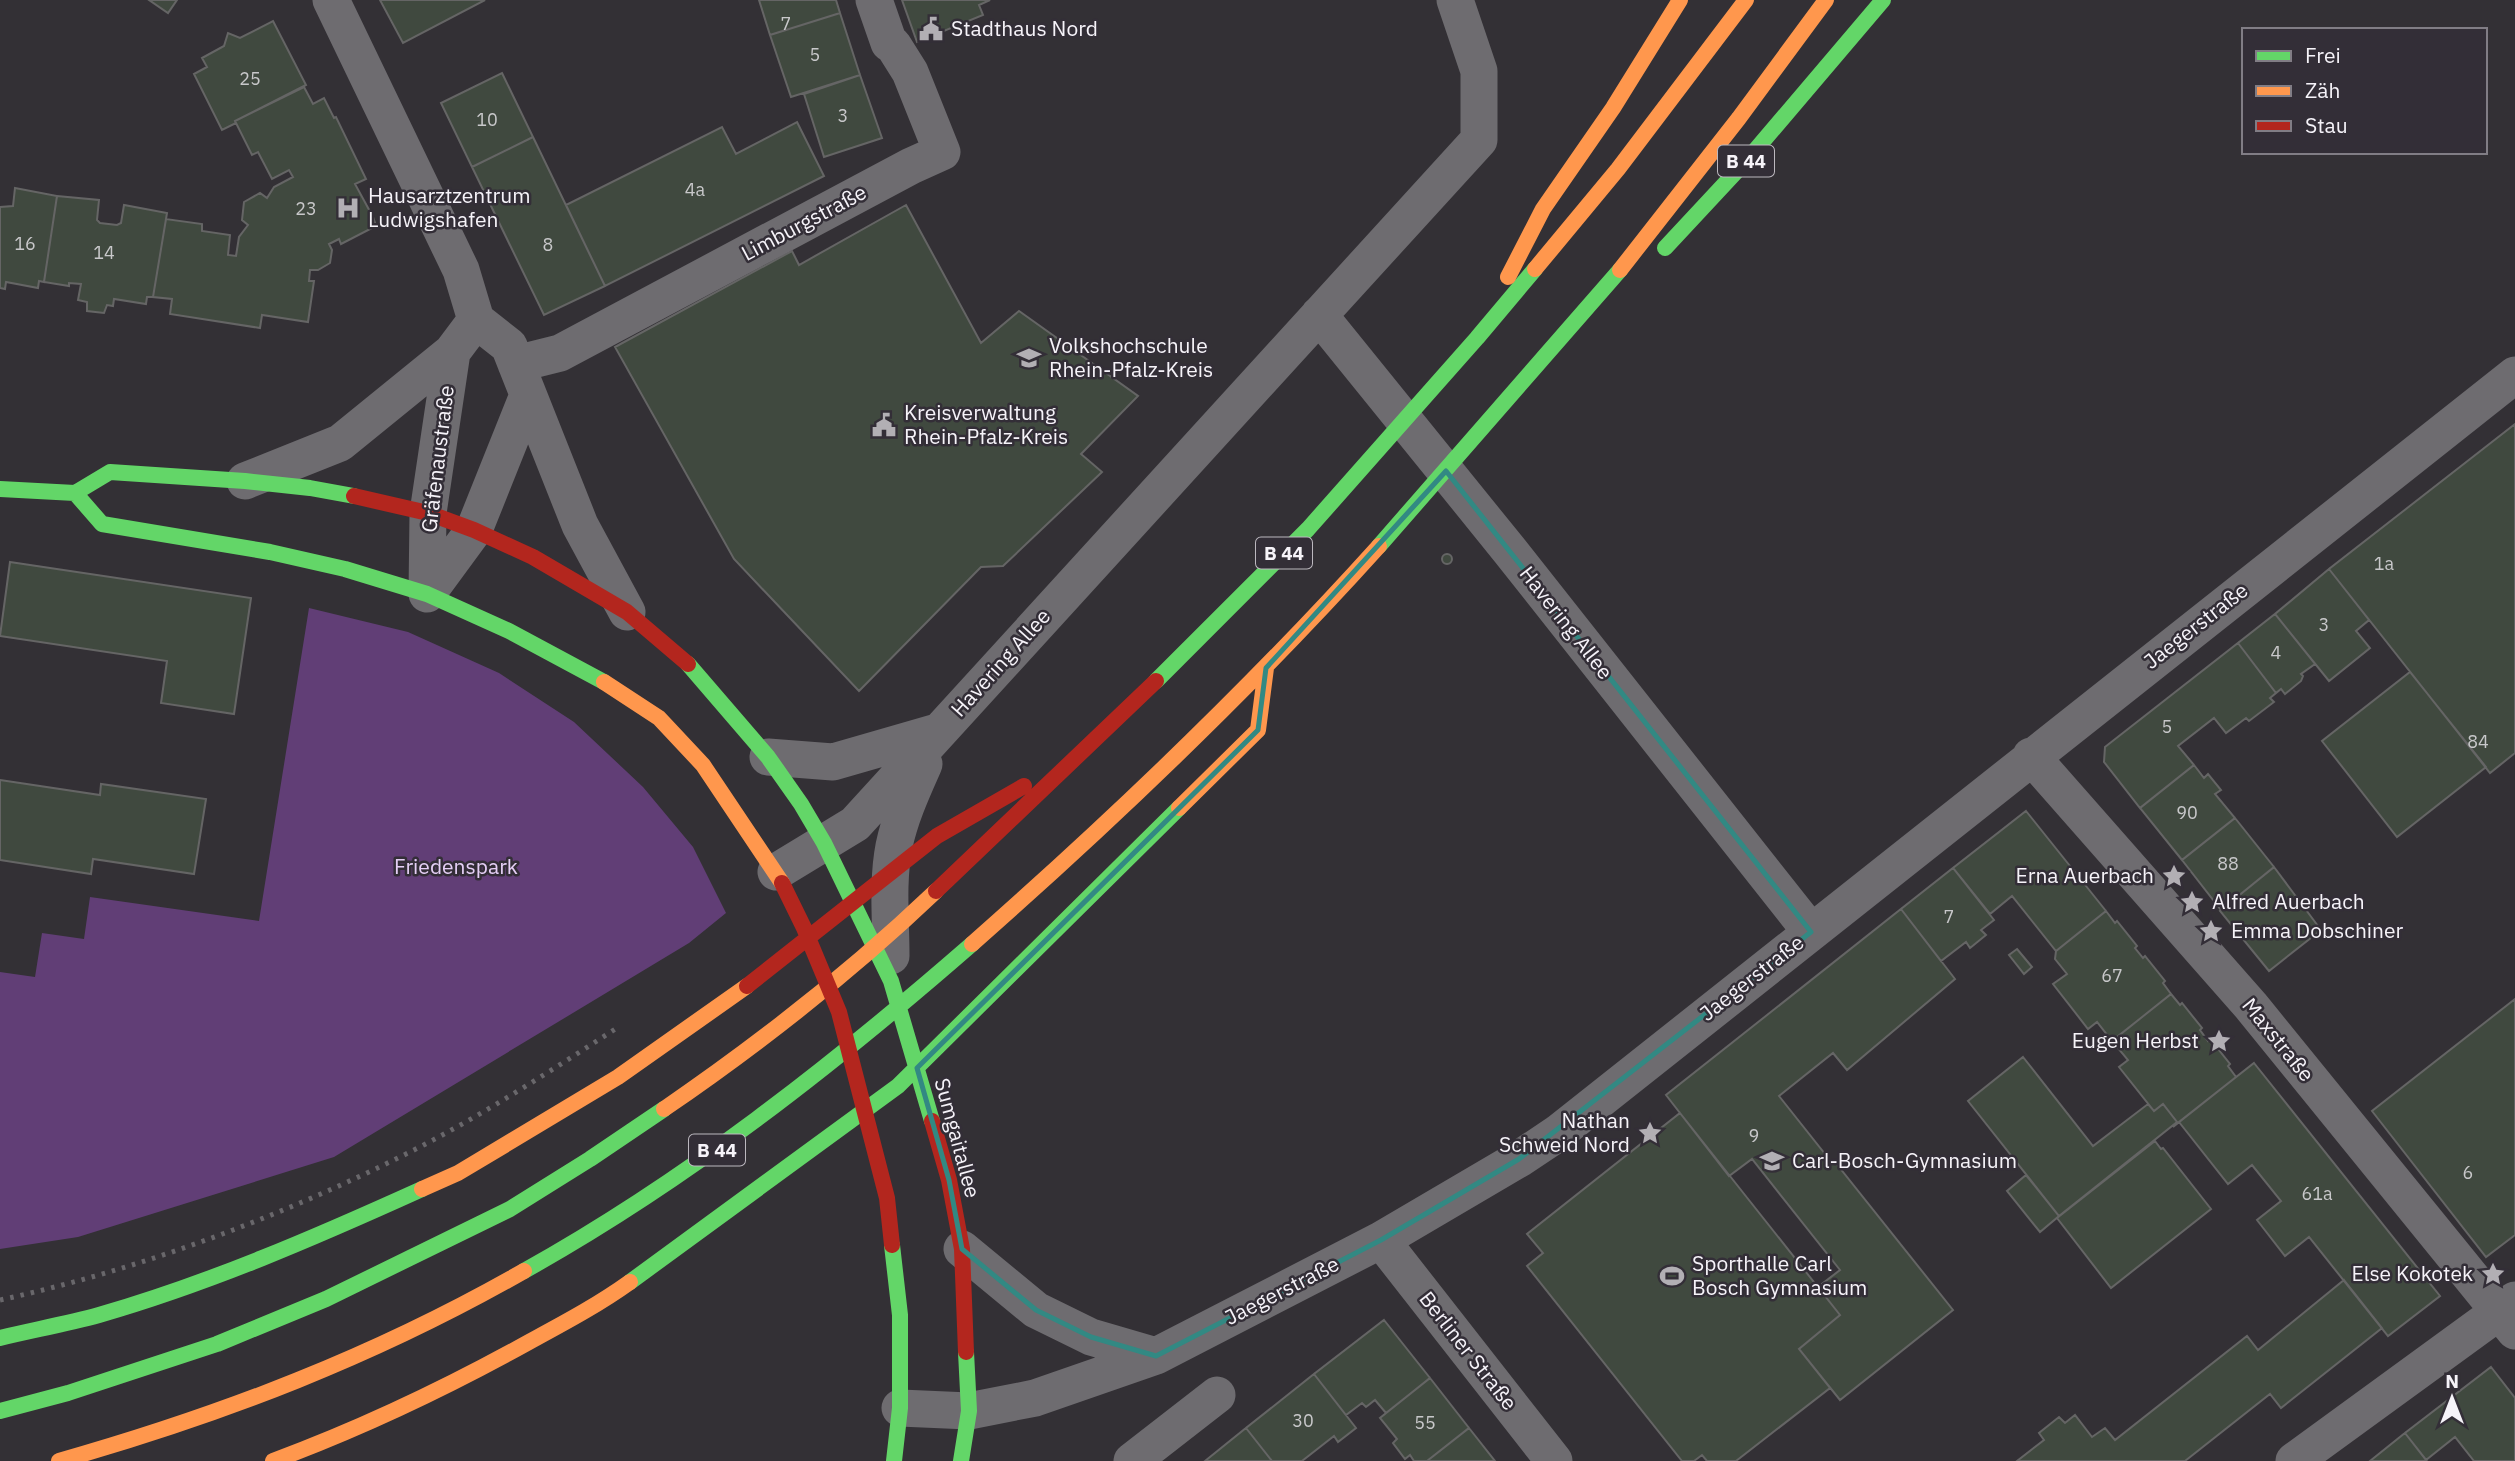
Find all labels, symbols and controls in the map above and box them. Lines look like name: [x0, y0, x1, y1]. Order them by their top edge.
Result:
house number: 7: [781, 12, 791, 35]
place label: Stadthaus Nord: [951, 14, 1098, 42]
public building icon: Stadthaus Nord: [917, 15, 945, 43]
legend: [2242, 28, 2487, 154]
text: Frei: [2305, 41, 2341, 69]
house number: 5: [810, 43, 820, 66]
house number: 25: [239, 67, 261, 90]
text: Zäh: [2305, 76, 2340, 104]
house number: 3: [838, 104, 848, 127]
house number: 10: [476, 108, 498, 131]
text: Stau: [2305, 111, 2348, 139]
road number: B 44: [1718, 146, 1774, 176]
street label: Limburgstraße: [736, 177, 871, 267]
house number: 4a: [685, 178, 706, 201]
place label: Hausarztzentrum Ludwigshafen: [368, 181, 531, 233]
hospital icon: Hausarztzentrum Ludwigshafen: [334, 194, 362, 222]
house number: 23: [295, 197, 317, 220]
house number: 16: [14, 232, 36, 255]
house number: 8: [543, 233, 553, 256]
house number: 14: [93, 241, 115, 264]
place label: Volkshochschule Rhein-Pfalz-Kreis: [1049, 331, 1213, 383]
school or university icon: Volkshochschule Rhein-Pfalz-Kreis: [1015, 344, 1043, 372]
street label: Gräfenaustraße: [414, 384, 460, 534]
place label: Kreisverwaltung Rhein-Pfalz-Kreis: [904, 398, 1068, 450]
public building icon: Kreisverwaltung Rhein-Pfalz-Kreis: [870, 411, 898, 439]
road number: B 44: [1256, 538, 1312, 568]
house number: 1a: [2374, 552, 2395, 575]
street label: Havering Allee: [1514, 560, 1620, 685]
street label: Jaegerstraße: [2138, 576, 2253, 675]
street label: Havering Allee: [944, 602, 1056, 722]
house number: 3: [2319, 613, 2329, 636]
house number: 4: [2271, 641, 2282, 664]
house number: 5: [2162, 715, 2172, 738]
house number: 84: [2467, 730, 2489, 753]
house number: 90: [2176, 801, 2198, 824]
park label: Friedenspark: [394, 852, 518, 880]
house number: 88: [2217, 852, 2239, 875]
place label: Erna Auerbach: [2015, 861, 2154, 889]
place icon: Erna Auerbach: [2160, 862, 2188, 890]
place label: Alfred Auerbach: [2212, 887, 2365, 915]
place icon: Alfred Auerbach: [2178, 888, 2206, 916]
house number: 7: [1944, 905, 1954, 928]
place label: Emma Dobschiner: [2231, 916, 2404, 944]
place icon: Emma Dobschiner: [2197, 917, 2225, 945]
street label: Jaegerstraße: [1694, 928, 1809, 1027]
house number: 67: [2101, 964, 2123, 987]
street label: Maxstraße: [2236, 992, 2321, 1087]
place label: Eugen Herbst: [2072, 1026, 2199, 1054]
place icon: Eugen Herbst: [2205, 1027, 2233, 1055]
street label: Sumgaitallee: [929, 1075, 987, 1201]
place label: Nathan Schweid Nord: [1499, 1106, 1630, 1158]
place icon: Nathan Schweid Nord: [1636, 1119, 1664, 1147]
house number: 9: [1749, 1124, 1759, 1147]
road number: B 44: [689, 1134, 745, 1166]
place label: Carl-Bosch-Gymnasium: [1792, 1146, 2017, 1174]
school or university icon: Carl-Bosch-Gymnasium: [1758, 1147, 1786, 1175]
house number: 6: [2463, 1161, 2473, 1184]
house number: 61a: [2301, 1182, 2333, 1205]
street label: Jaegerstraße: [1220, 1249, 1344, 1331]
place label: Sporthalle Carl Bosch Gymnasium: [1692, 1249, 1867, 1301]
place label: Else Kokotek: [2351, 1259, 2473, 1287]
place icon: Else Kokotek: [2479, 1260, 2507, 1288]
sports icon: Sporthalle Carl Bosch Gymnasium: [1658, 1262, 1686, 1290]
street label: Berliner Straße: [1414, 1285, 1524, 1416]
north arrow: [2417, 1363, 2487, 1433]
text: N: [2445, 1369, 2459, 1393]
house number: 30: [1292, 1409, 1314, 1432]
house number: 55: [1414, 1411, 1436, 1434]

